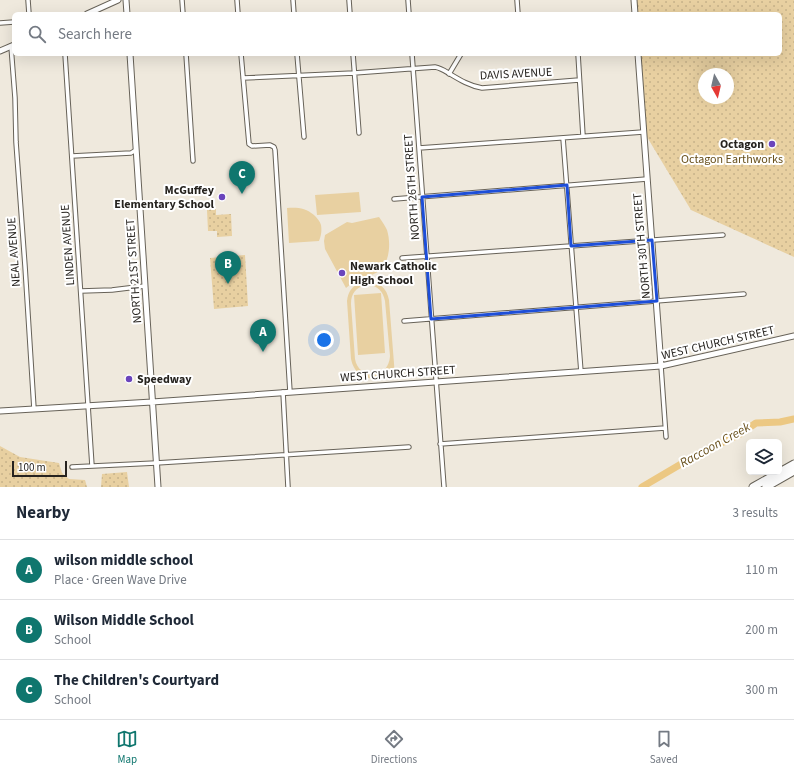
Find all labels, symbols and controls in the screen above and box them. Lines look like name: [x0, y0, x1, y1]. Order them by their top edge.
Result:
search box: [12, 12, 782, 56]
icon: search: [26, 23, 48, 45]
text: Search here: [58, 24, 132, 45]
street label: DAVIS AVENUE: [479, 64, 553, 84]
north arrow: [698, 68, 734, 104]
street label: NORTH 26TH STREET: [400, 133, 424, 241]
place label: Octagon: [720, 136, 764, 153]
marker: Octagon: [767, 139, 777, 149]
park label: Octagon Earthworks: [681, 151, 783, 168]
pin: C: [229, 161, 255, 194]
place label: McGuffey Elementary School: [114, 182, 215, 213]
marker: McGuffey Elementary School: [217, 192, 227, 202]
street label: NORTH 30TH STREET: [629, 192, 655, 300]
street label: LINDEN AVENUE: [57, 204, 79, 286]
street label: NEAL AVENUE: [3, 217, 25, 287]
street label: NORTH 21ST STREET: [122, 218, 146, 324]
pin: B: [215, 251, 241, 284]
place label: Newark Catholic High School: [350, 258, 437, 289]
marker: Newark Catholic High School: [337, 268, 347, 278]
pin: A: [250, 319, 276, 352]
street label: WEST CHURCH STREET: [660, 322, 777, 364]
your location: [314, 330, 334, 350]
street label: WEST CHURCH STREET: [340, 361, 457, 387]
place label: Speedway: [137, 371, 192, 388]
marker: Speedway: [124, 374, 134, 384]
water label: Raccoon Creek: [677, 418, 754, 472]
map controls: [746, 439, 782, 475]
button: layers: [746, 439, 782, 475]
scale bar: [12, 459, 67, 478]
text: 100 m: [18, 460, 46, 475]
text: Nearby: [16, 501, 70, 525]
text: 3 results: [733, 504, 778, 522]
text: wilson middle school: [54, 550, 193, 571]
text: A: [25, 561, 33, 579]
text: 110 m: [745, 561, 778, 579]
text: Place · Green Wave Drive: [54, 571, 187, 589]
text: Wilson Middle School: [54, 610, 194, 631]
text: B: [25, 621, 33, 639]
text: 200 m: [745, 621, 778, 639]
text: School: [54, 631, 91, 649]
text: The Children's Courtyard: [54, 670, 219, 691]
text: C: [25, 681, 33, 699]
text: 300 m: [745, 681, 778, 699]
text: School: [54, 691, 91, 709]
tab: Map: [116, 728, 138, 767]
tab: Directions: [371, 728, 417, 767]
tab: Saved: [650, 728, 678, 767]

